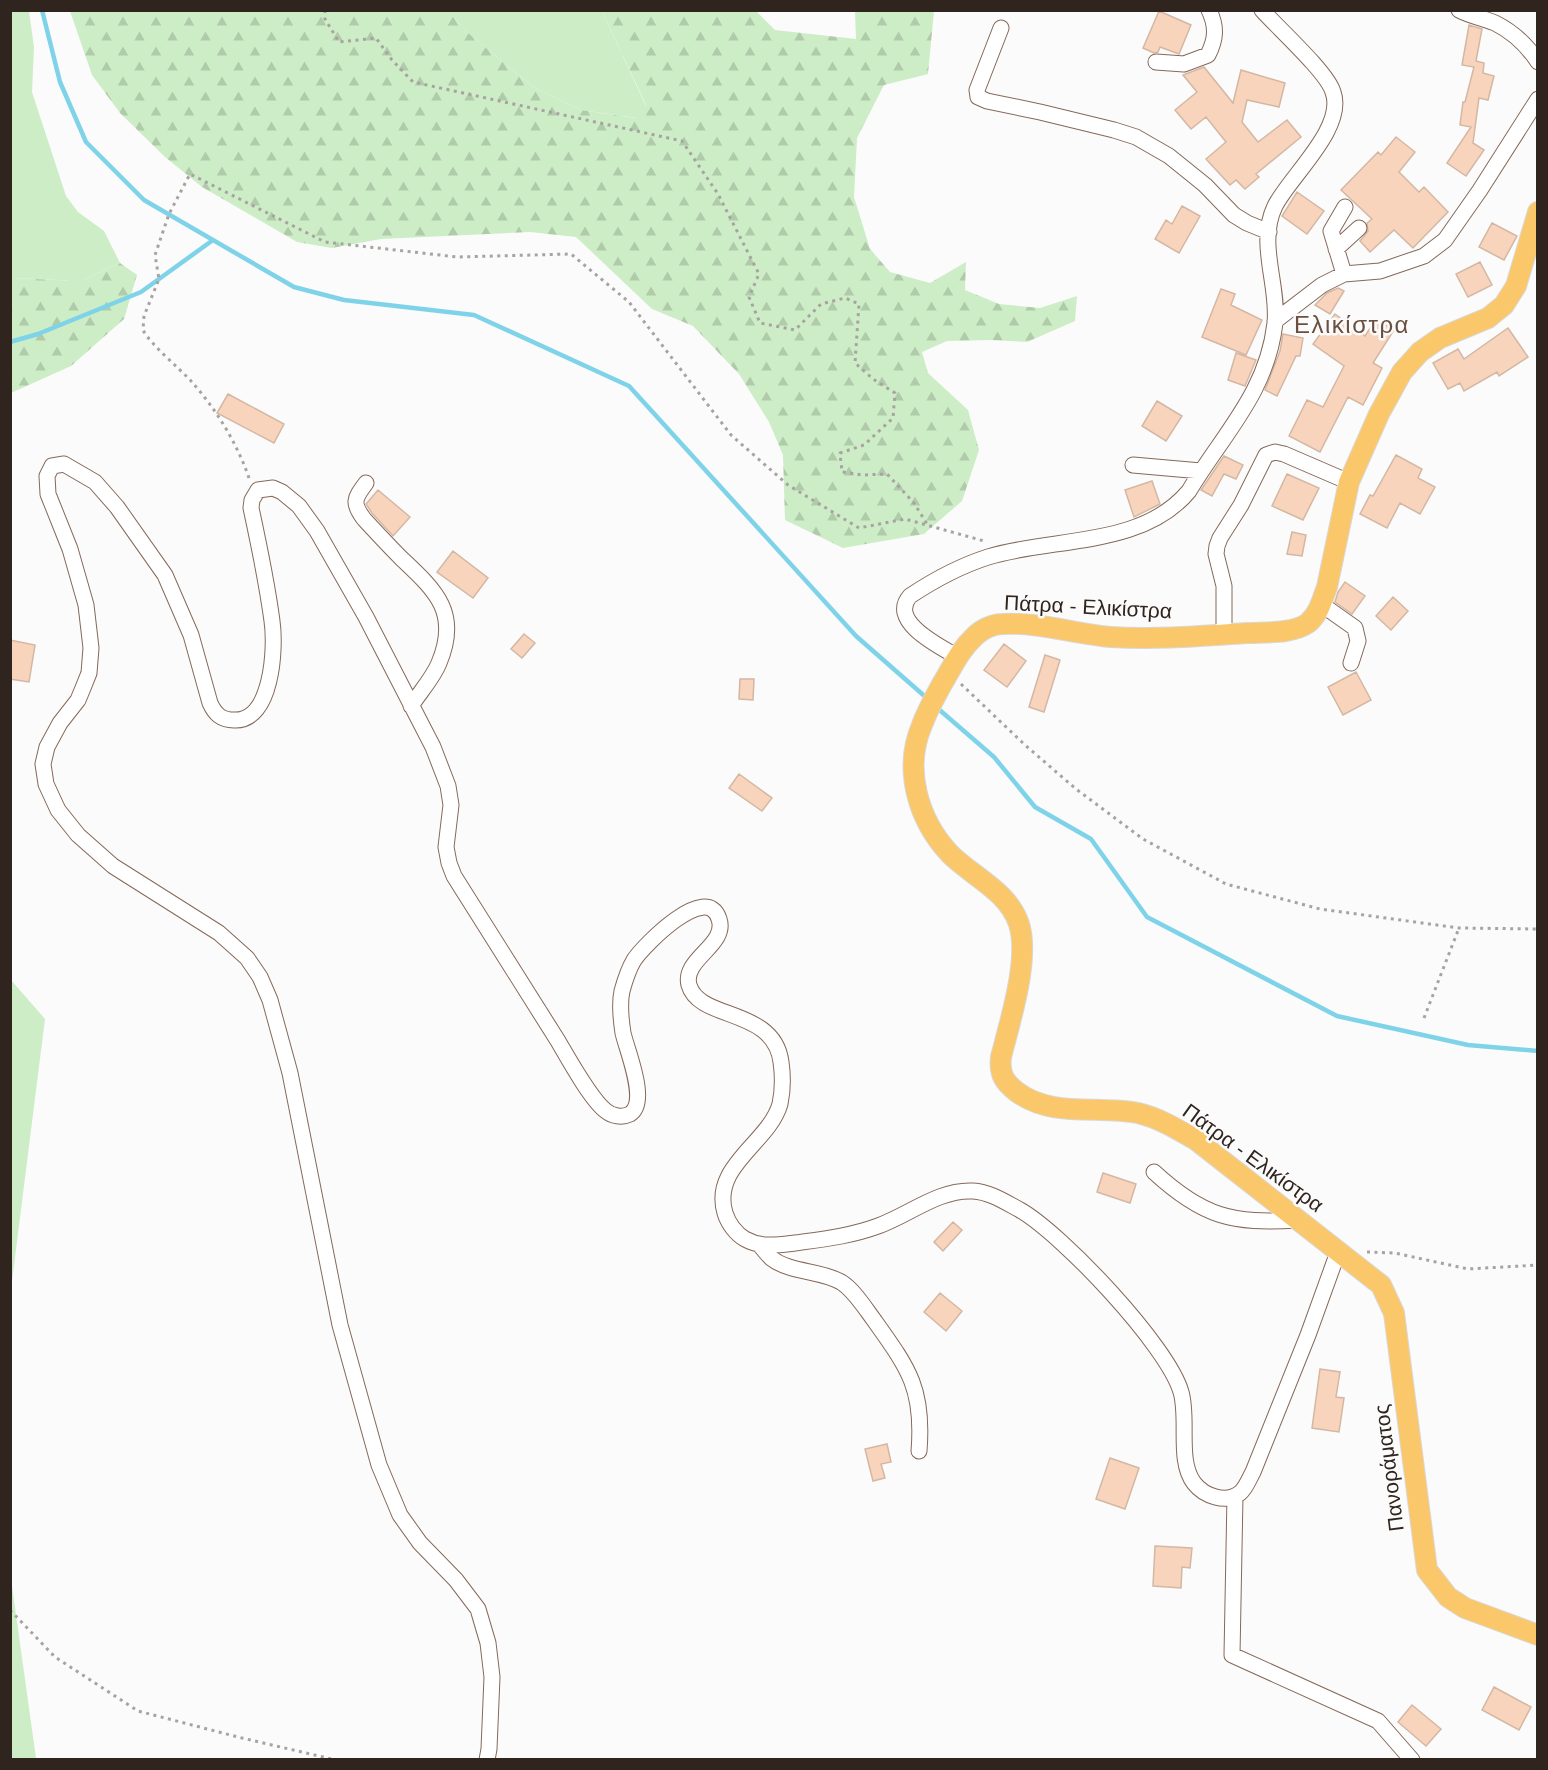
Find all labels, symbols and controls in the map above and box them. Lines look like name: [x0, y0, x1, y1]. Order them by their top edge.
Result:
district label: Ελικίστρα: [1294, 311, 1410, 338]
street label: Πάτρα - Ελικίστρα: [1004, 591, 1173, 622]
street label: Πάτρα - Ελικίστρα: [1179, 1099, 1328, 1216]
street label: Πανοράματος: [1369, 1403, 1408, 1533]

